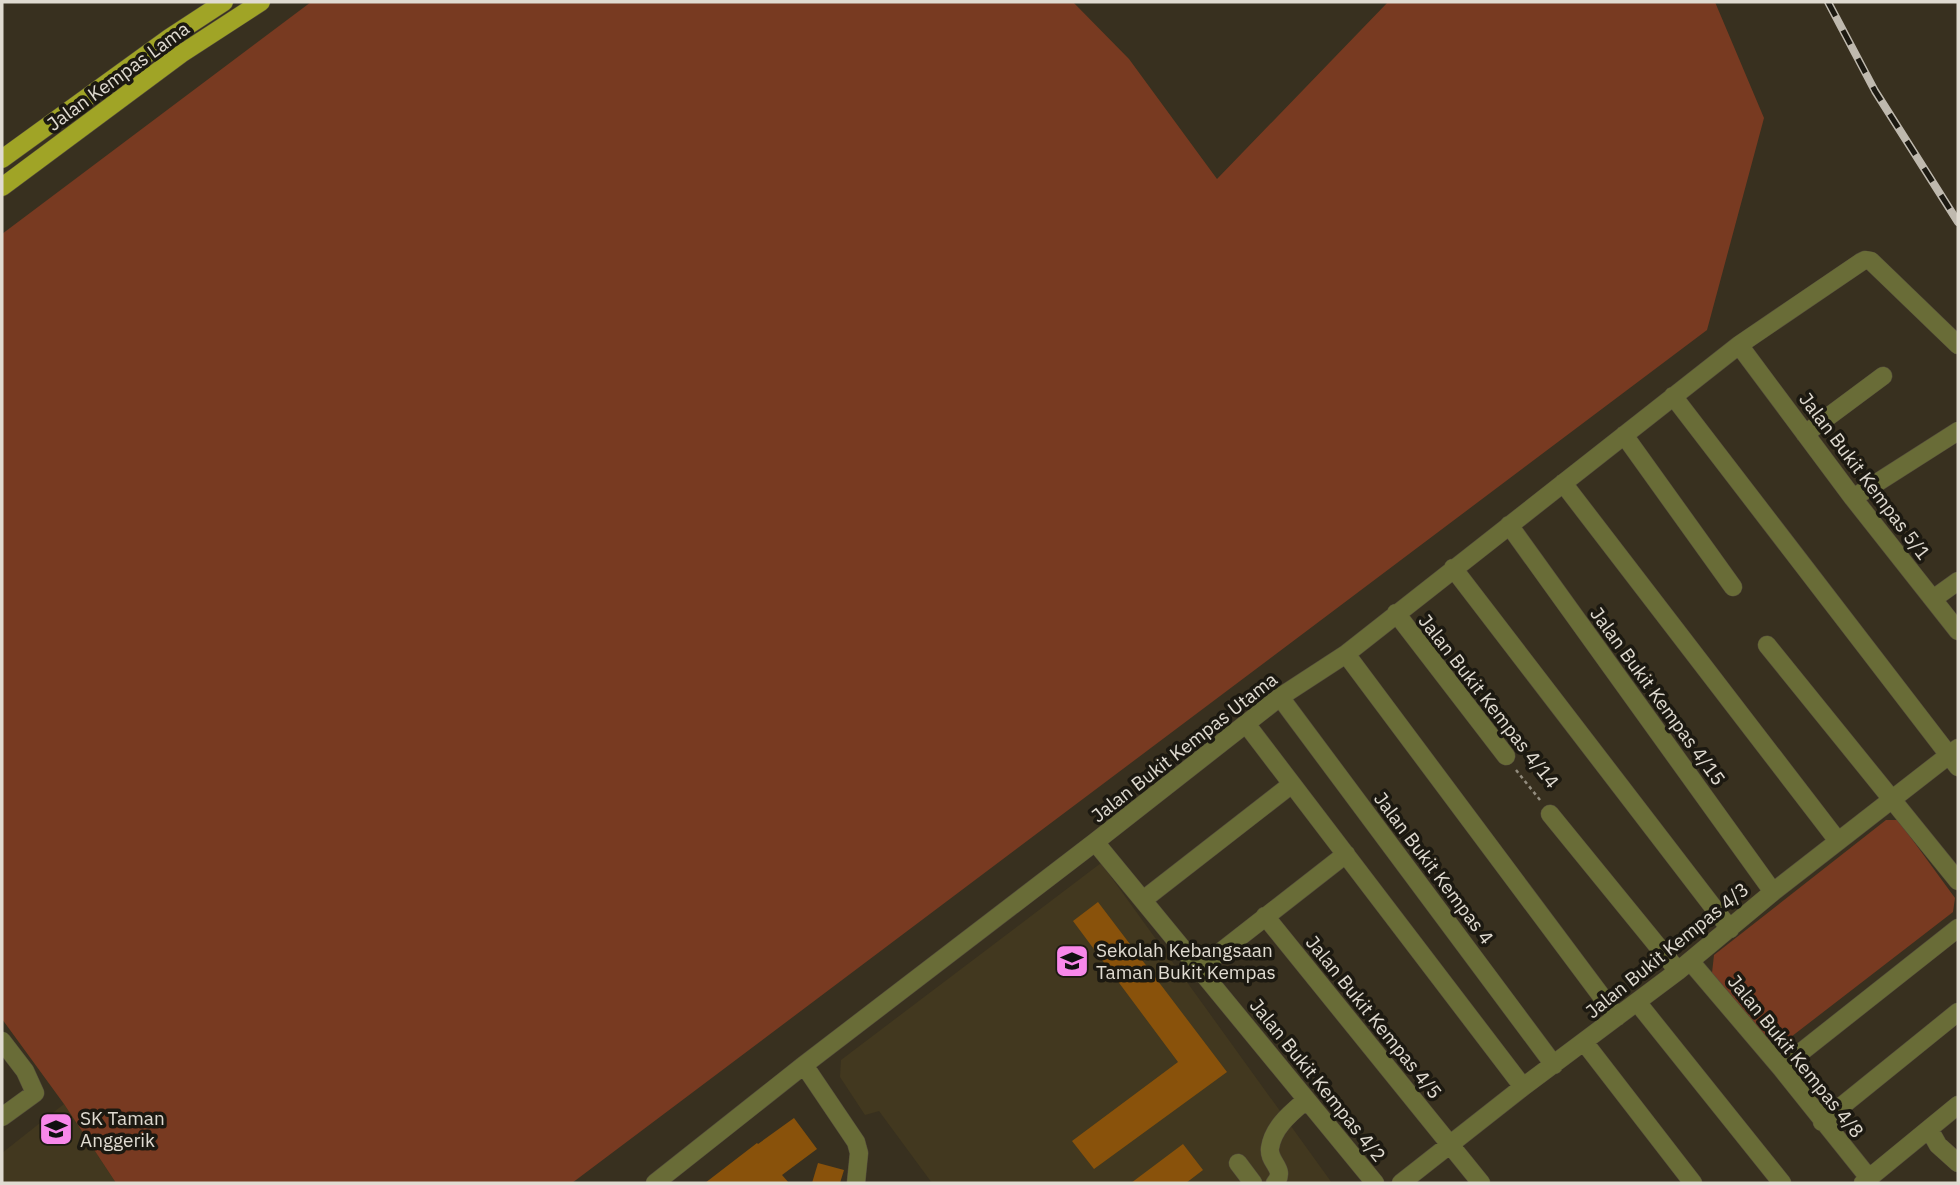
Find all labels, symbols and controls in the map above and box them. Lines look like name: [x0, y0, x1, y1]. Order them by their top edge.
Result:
street label: Jalan Kempas Lama: [42, 16, 194, 136]
street label: Jalan Bukit Kempas 5/1: [1794, 388, 1936, 564]
street label: Jalan Bukit Kempas 4/15: [1585, 602, 1731, 790]
street label: Jalan Bukit Kempas 4/14: [1414, 609, 1564, 793]
street label: Jalan Bukit Kempas Utama: [1086, 667, 1282, 827]
street label: Jalan Bukit Kempas 4: [1369, 787, 1499, 949]
street label: Jalan Bukit Kempas 4/3: [1581, 877, 1753, 1023]
street label: Jalan Bukit Kempas 4/5: [1301, 931, 1447, 1103]
place label: Sekolah Kebangsaan Taman Bukit Kempas: [1096, 938, 1276, 984]
school or university icon: Sekolah Kebangsaan Taman Bukit Kempas: [1053, 942, 1091, 980]
street label: Jalan Bukit Kempas 4/8: [1723, 970, 1869, 1142]
street label: Jalan Bukit Kempas 4/2: [1245, 994, 1391, 1166]
place label: SK Taman Anggerik: [80, 1106, 165, 1152]
school or university icon: SK Taman Anggerik: [37, 1110, 75, 1148]

